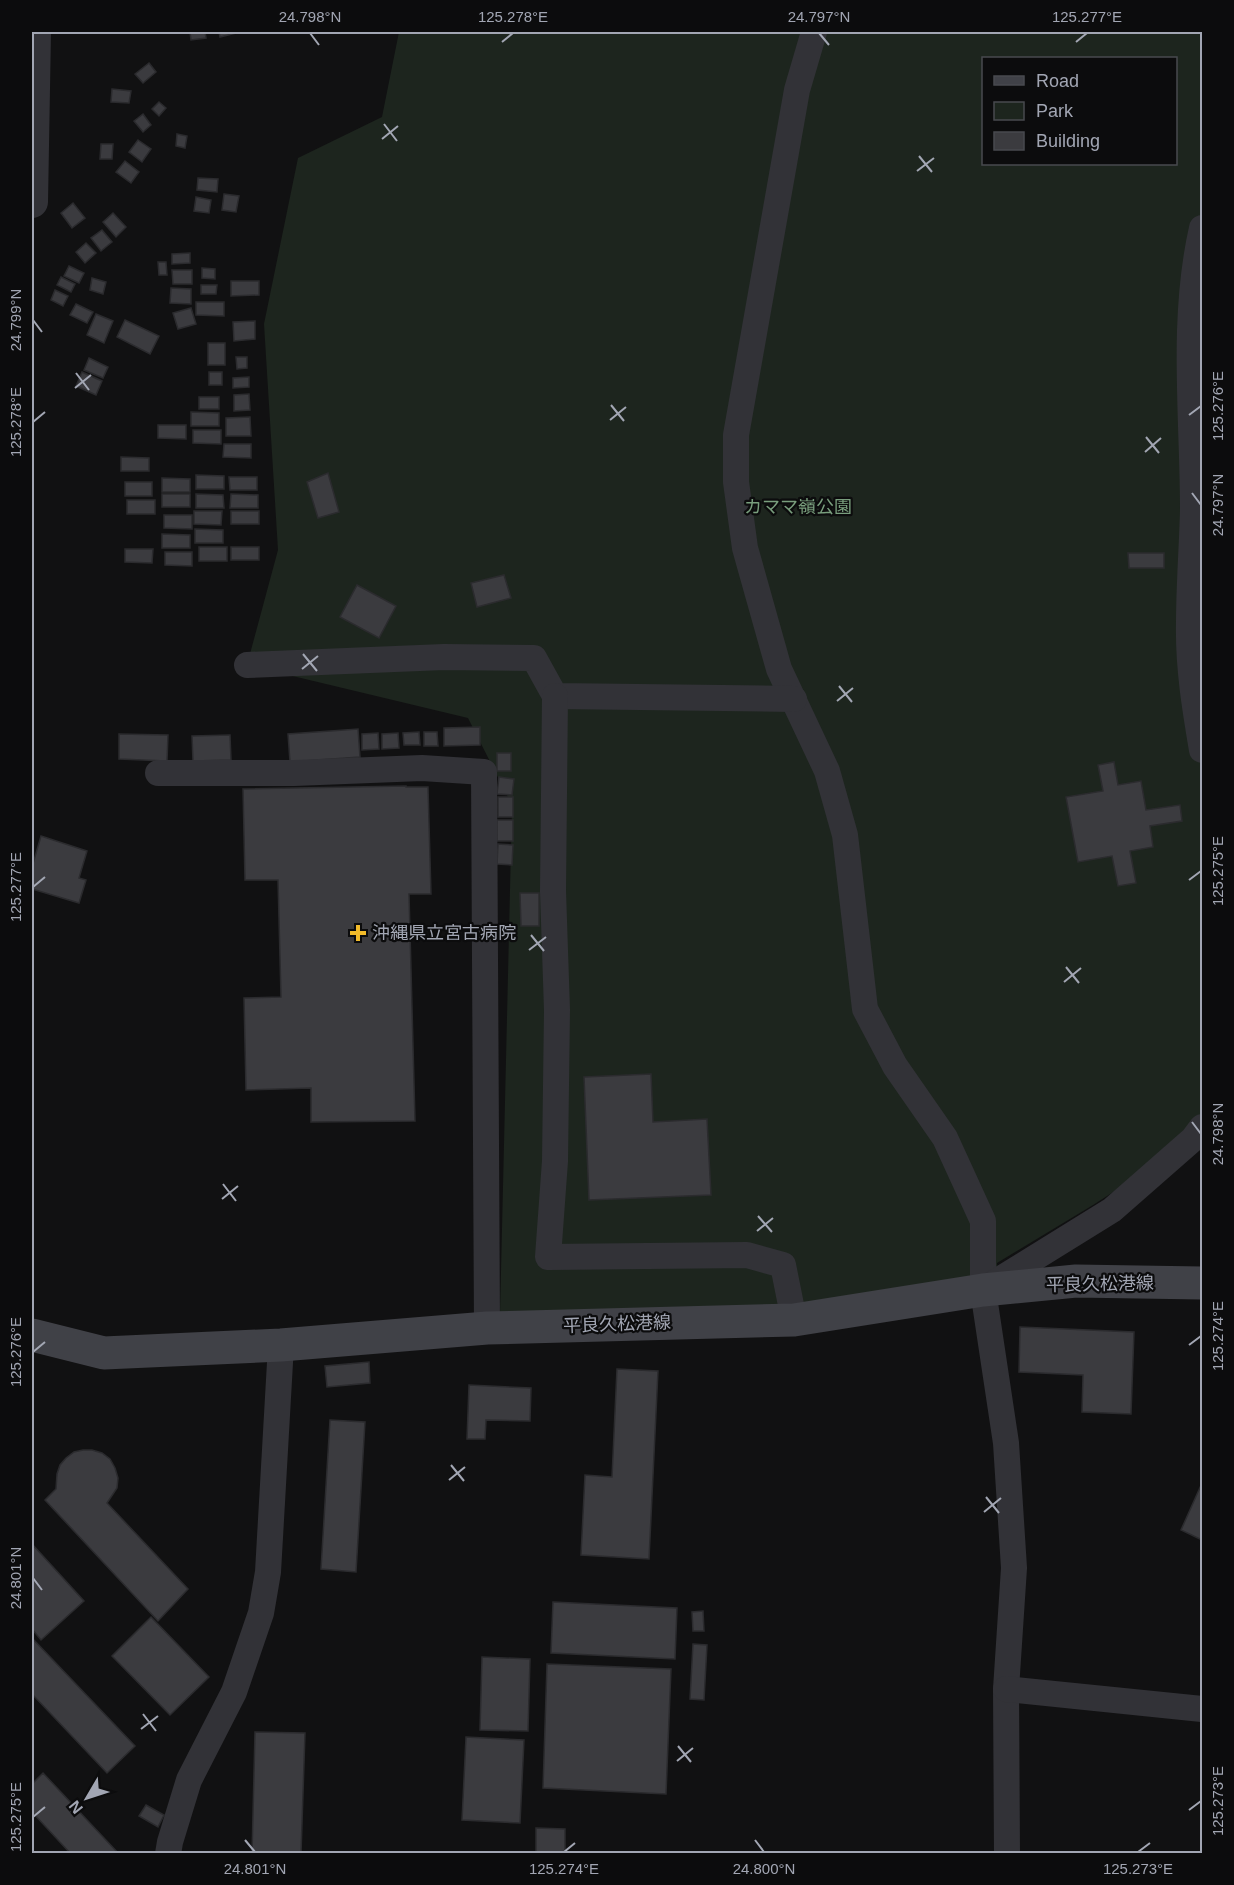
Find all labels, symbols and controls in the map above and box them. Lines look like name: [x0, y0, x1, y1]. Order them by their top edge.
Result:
text: 24.798°N: [279, 8, 341, 25]
text: 125.278°E: [478, 8, 548, 25]
text: 24.797°N: [788, 8, 850, 25]
text: 125.277°E: [1052, 8, 1122, 25]
legend: [982, 57, 1177, 165]
text: Road: [1036, 71, 1079, 91]
text: Park: [1036, 101, 1074, 121]
text: Building: [1036, 131, 1100, 151]
text: 24.799°N: [7, 289, 24, 351]
text: 125.276°E: [1209, 371, 1226, 441]
text: 125.278°E: [7, 387, 24, 457]
text: 24.797°N: [1209, 474, 1226, 536]
park label: カママ嶺公園: [744, 497, 852, 517]
text: 125.275°E: [1209, 836, 1226, 906]
text: 125.277°E: [7, 852, 24, 922]
place label: 沖縄県立宮古病院: [372, 923, 516, 943]
marker: 沖縄県立宮古病院: [349, 924, 367, 942]
text: 24.798°N: [1209, 1103, 1226, 1165]
street label: 平良久松港線: [1046, 1273, 1154, 1295]
text: 125.274°E: [1209, 1301, 1226, 1371]
street label: 平良久松港線: [563, 1312, 671, 1336]
text: 125.276°E: [7, 1317, 24, 1387]
text: 24.801°N: [7, 1547, 24, 1609]
text: 125.273°E: [1209, 1766, 1226, 1836]
north arrow: [57, 1768, 117, 1828]
text: 125.275°E: [7, 1782, 24, 1852]
text: N: [65, 1797, 86, 1817]
text: 24.801°N: [224, 1860, 286, 1877]
text: 125.274°E: [529, 1860, 599, 1877]
text: 24.800°N: [733, 1860, 795, 1877]
text: 125.273°E: [1103, 1860, 1173, 1877]

